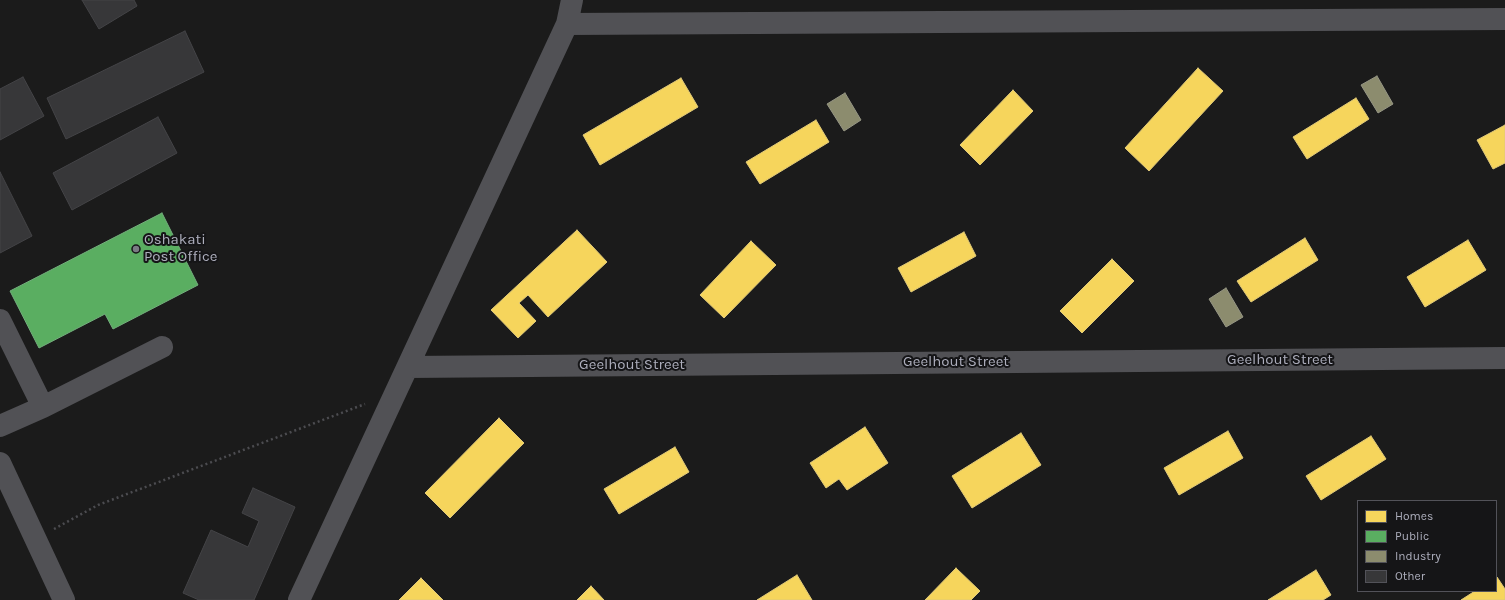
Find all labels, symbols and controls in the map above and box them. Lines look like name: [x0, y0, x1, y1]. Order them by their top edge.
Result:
place label: Oshakati Post Office: [144, 231, 217, 266]
marker: Oshakati Post Office: [131, 244, 141, 254]
street label: Geelhout Street: [1227, 351, 1333, 369]
street label: Geelhout Street: [903, 353, 1009, 371]
street label: Geelhout Street: [579, 356, 685, 374]
legend: [1357, 500, 1497, 592]
text: Homes: [1395, 509, 1433, 523]
text: Public: [1395, 529, 1429, 543]
text: Industry: [1395, 549, 1441, 563]
text: Other: [1395, 569, 1425, 583]

